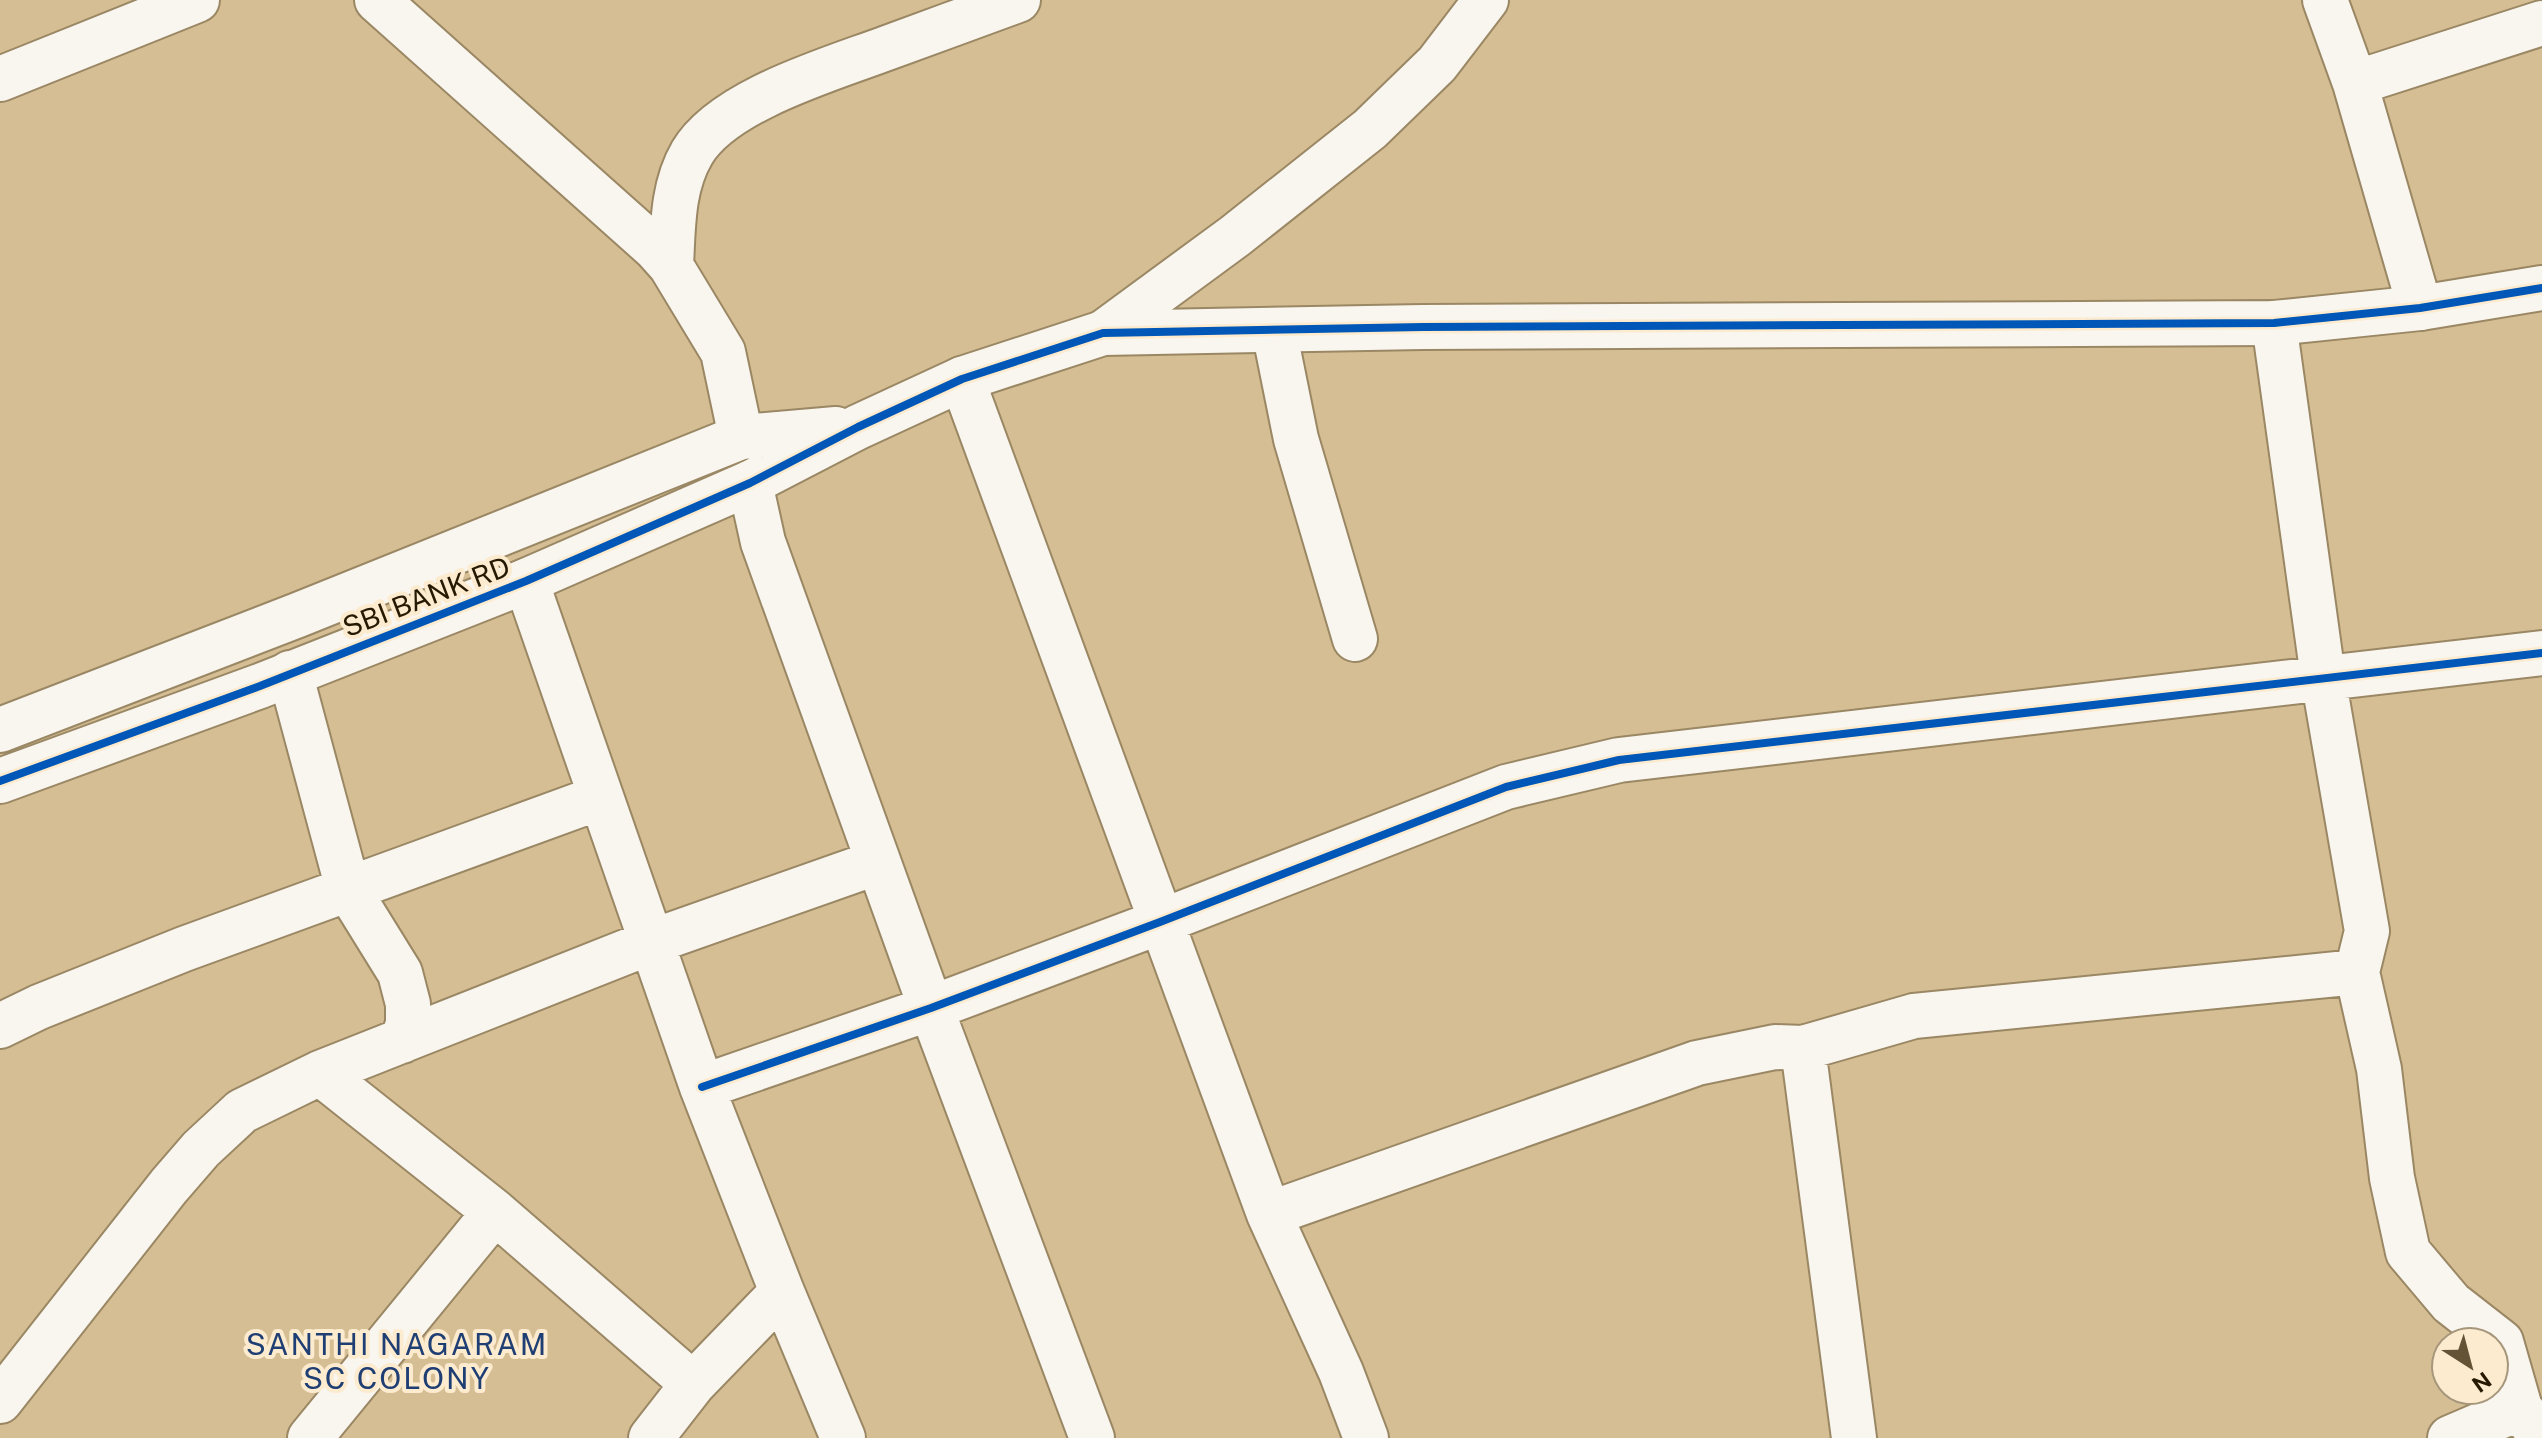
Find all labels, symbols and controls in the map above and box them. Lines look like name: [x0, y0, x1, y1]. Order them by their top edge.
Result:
street label: SBI BANK RD: [338, 549, 514, 643]
district label: SANTHI NAGARAM SC COLONY: [246, 1326, 548, 1396]
north arrow: [2430, 1326, 2510, 1406]
text: N: [2467, 1367, 2496, 1398]

